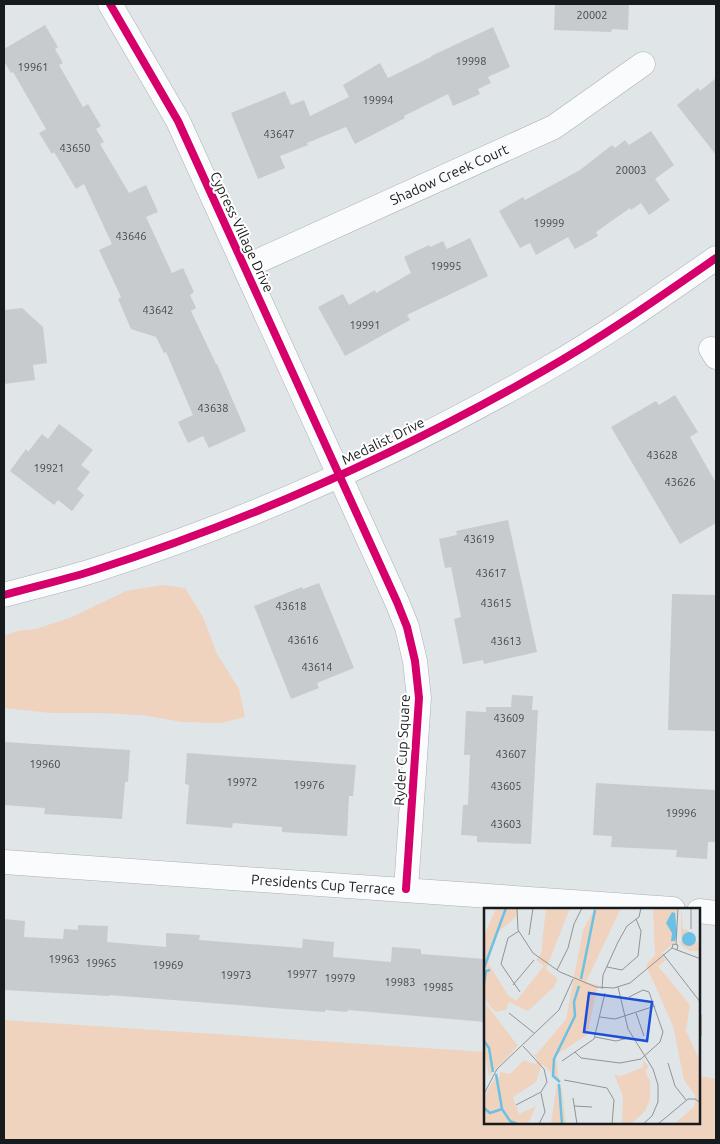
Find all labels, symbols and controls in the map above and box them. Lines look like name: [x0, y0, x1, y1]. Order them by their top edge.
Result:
house number: 20002: [576, 9, 608, 21]
house number: 19998: [455, 55, 487, 67]
house number: 19961: [17, 61, 49, 73]
house number: 19994: [362, 94, 394, 106]
house number: 43647: [263, 128, 295, 140]
street label: Shadow Creek Court: [387, 141, 511, 208]
house number: 43650: [59, 142, 91, 154]
house number: 20003: [615, 164, 647, 176]
street label: Cypress Village Drive: [207, 169, 277, 295]
house number: 19999: [533, 217, 565, 229]
house number: 43646: [115, 230, 147, 242]
house number: 19995: [430, 260, 462, 272]
house number: 43642: [142, 304, 174, 316]
house number: 19991: [349, 319, 381, 331]
house number: 43638: [197, 402, 229, 414]
street label: Medalist Drive: [339, 414, 427, 468]
house number: 43628: [646, 449, 678, 461]
house number: 19921: [33, 462, 65, 474]
house number: 43626: [664, 476, 696, 488]
house number: 43619: [463, 533, 495, 545]
house number: 43617: [475, 567, 507, 579]
house number: 43615: [480, 597, 512, 609]
house number: 43618: [275, 600, 307, 612]
house number: 43616: [287, 634, 319, 646]
house number: 43613: [490, 635, 522, 647]
house number: 43614: [301, 661, 333, 673]
street label: Ryder Cup Square: [391, 694, 413, 806]
house number: 43609: [493, 712, 525, 724]
house number: 43607: [495, 748, 527, 760]
house number: 19960: [29, 758, 61, 770]
house number: 19972: [226, 776, 258, 788]
house number: 19976: [293, 779, 325, 791]
house number: 43605: [490, 780, 522, 792]
house number: 19996: [665, 807, 697, 819]
house number: 43603: [490, 818, 522, 830]
street label: Presidents Cup Terrace: [251, 871, 396, 897]
inset map: [484, 908, 700, 1124]
house number: 19963: [48, 953, 80, 965]
house number: 19965: [85, 957, 117, 969]
house number: 19969: [152, 959, 184, 971]
house number: 19977: [286, 968, 318, 980]
house number: 19973: [220, 969, 252, 981]
house number: 19979: [324, 972, 356, 984]
house number: 19983: [384, 976, 416, 988]
house number: 19985: [422, 981, 454, 993]

